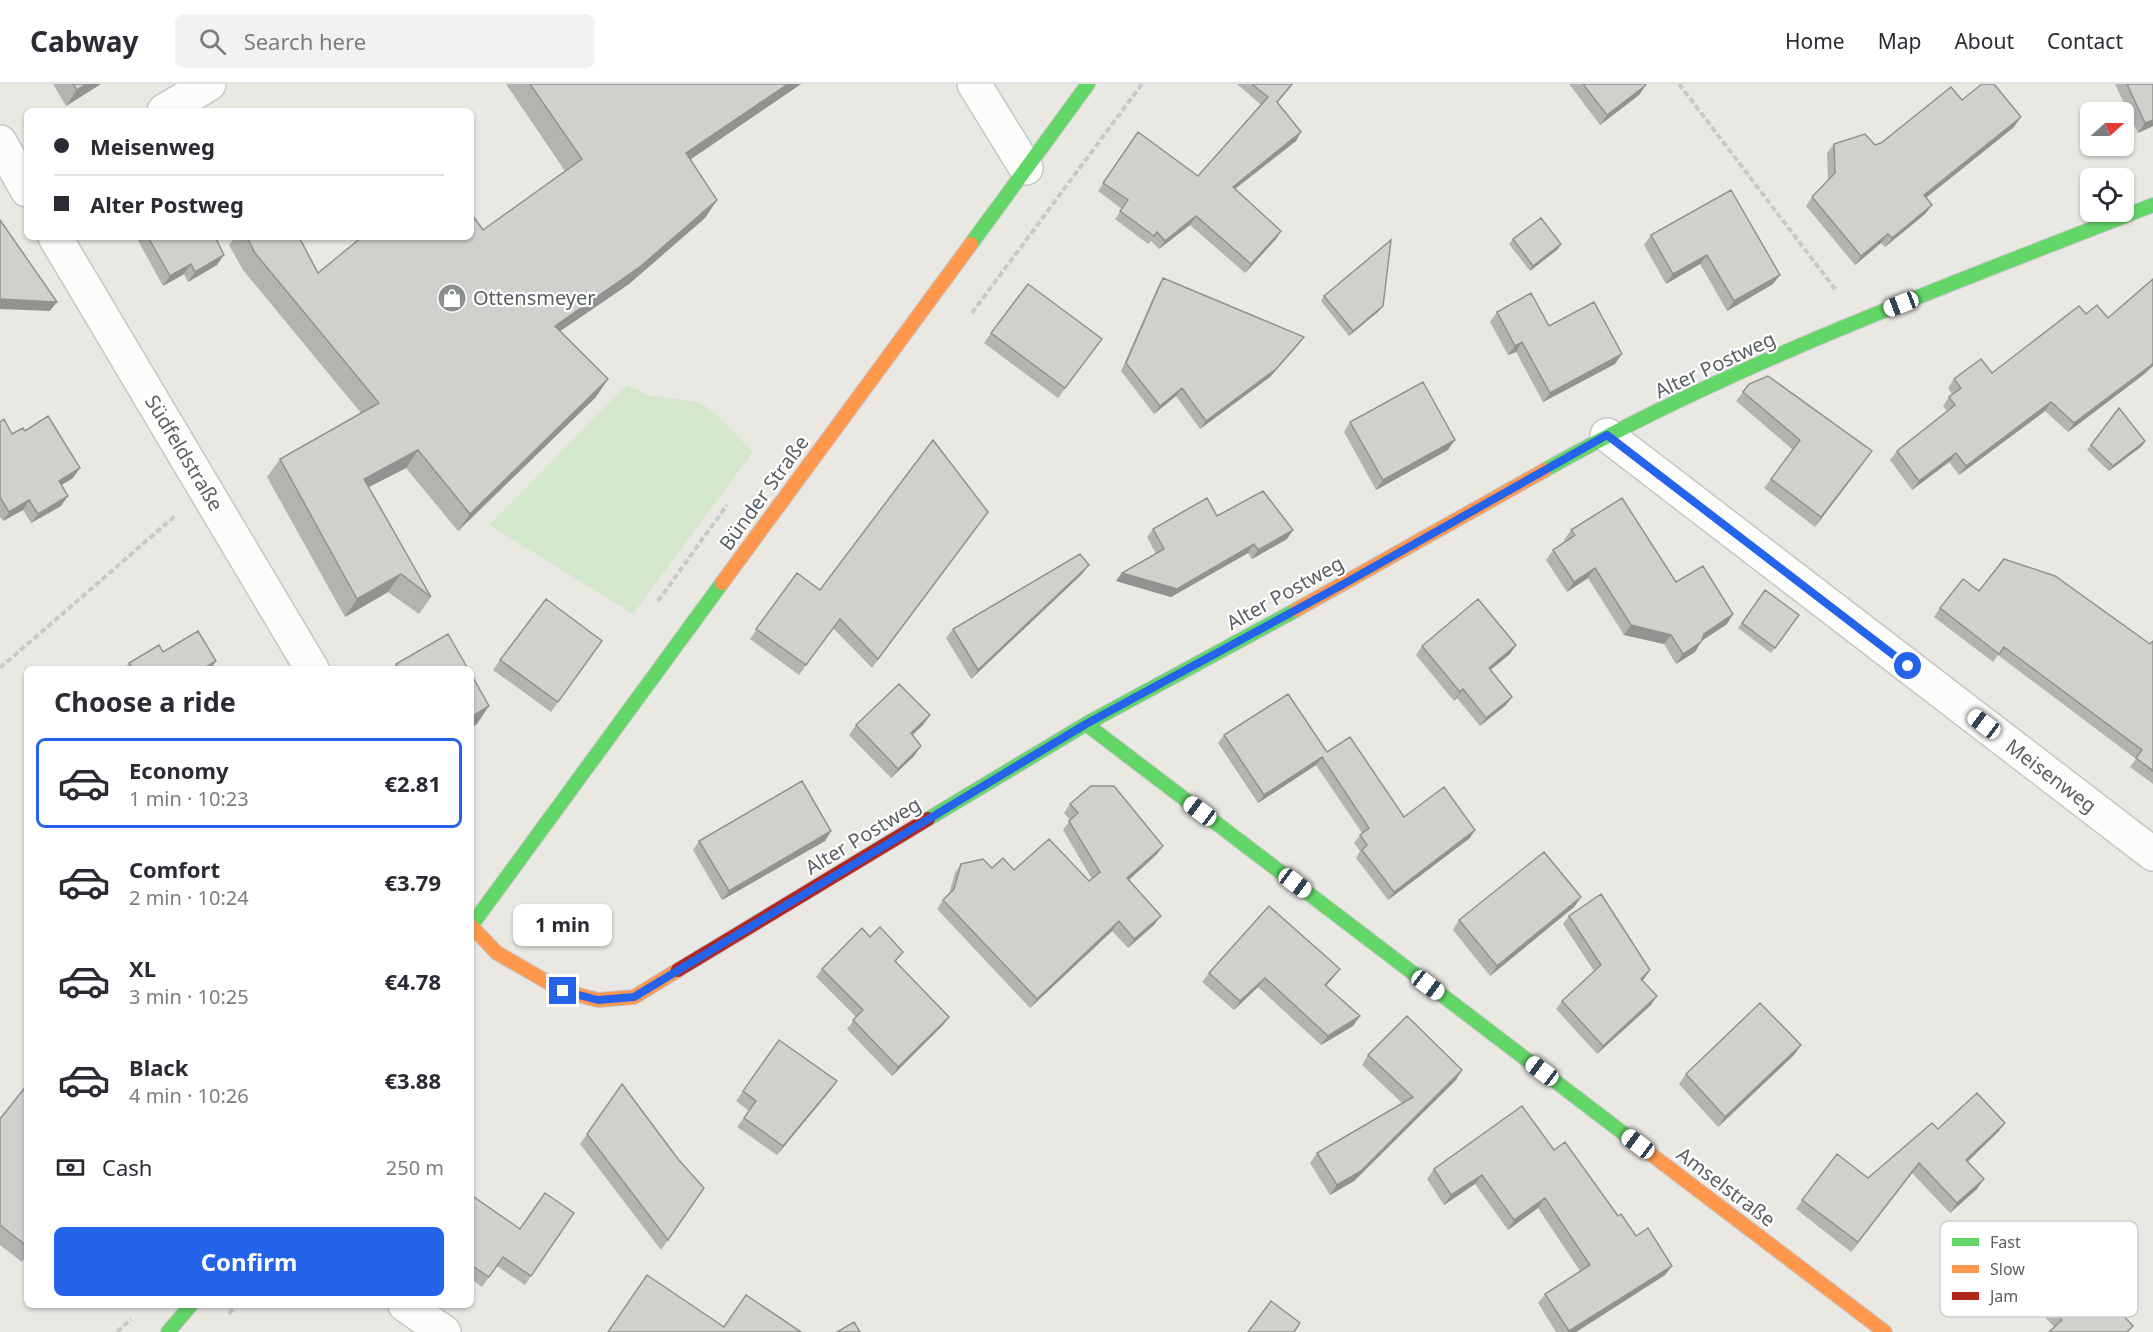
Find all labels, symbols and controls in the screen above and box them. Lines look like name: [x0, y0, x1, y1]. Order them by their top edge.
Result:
search box: [175, 14, 595, 68]
text: Cabway: [30, 22, 139, 60]
icon: search: [196, 25, 229, 58]
text: Search here: [244, 26, 366, 56]
text: Home: [1785, 27, 1845, 55]
text: Map: [1878, 27, 1921, 55]
text: About: [1954, 27, 2014, 55]
text: Contact: [2047, 27, 2123, 55]
north arrow: [2080, 102, 2134, 156]
map controls: [2080, 102, 2134, 222]
text: Meisenweg: [90, 131, 215, 161]
button: locate: [2080, 168, 2134, 222]
text: Alter Postweg: [90, 189, 244, 219]
shop icon: Ottensmeyer: [436, 282, 468, 314]
place label: Ottensmeyer: [473, 284, 596, 311]
car: [1881, 289, 1921, 319]
street label: Alter Postweg: [1650, 325, 1779, 404]
street label: Südfeldstraße: [139, 390, 230, 516]
street label: Bünder Straße: [713, 430, 814, 556]
street label: Alter Postweg: [1221, 549, 1348, 636]
route start: [1894, 652, 1921, 679]
text: Choose a ride: [54, 683, 236, 720]
car: [1964, 706, 2004, 742]
street label: Meisenweg: [2000, 733, 2102, 819]
text: Economy: [129, 755, 228, 785]
icon: car: [57, 756, 111, 810]
text: €2.81: [384, 768, 441, 798]
text: 1 min · 10:23: [129, 785, 249, 812]
street label: Alter Postweg: [800, 790, 925, 881]
car: [1180, 793, 1220, 829]
text: Comfort: [129, 854, 220, 884]
icon: car: [57, 855, 111, 909]
car: [1275, 865, 1315, 901]
text: €3.79: [384, 867, 441, 897]
text: 2 min · 10:24: [129, 884, 249, 911]
callout: 1 min: [514, 904, 612, 946]
text: 1 min: [535, 911, 590, 938]
text: XL: [129, 953, 156, 983]
icon: car: [57, 954, 111, 1008]
text: €4.78: [384, 966, 441, 996]
car: [1408, 967, 1448, 1003]
route end: [549, 977, 576, 1004]
text: 3 min · 10:25: [129, 983, 249, 1010]
text: Black: [129, 1052, 188, 1082]
icon: car: [57, 1053, 111, 1107]
car: [1522, 1053, 1562, 1089]
text: €3.88: [384, 1065, 441, 1095]
text: 4 min · 10:26: [129, 1082, 249, 1109]
car: [1618, 1126, 1658, 1162]
street label: Amselstraße: [1671, 1141, 1781, 1233]
icon: cash: [54, 1151, 87, 1184]
text: Cash: [102, 1152, 152, 1182]
text: 250 m: [386, 1154, 444, 1181]
legend: [1940, 1221, 2138, 1317]
button: Confirm: [54, 1227, 444, 1296]
text: Fast: [1990, 1231, 2021, 1253]
text: Slow: [1990, 1258, 2025, 1280]
text: Jam: [1988, 1285, 2018, 1307]

